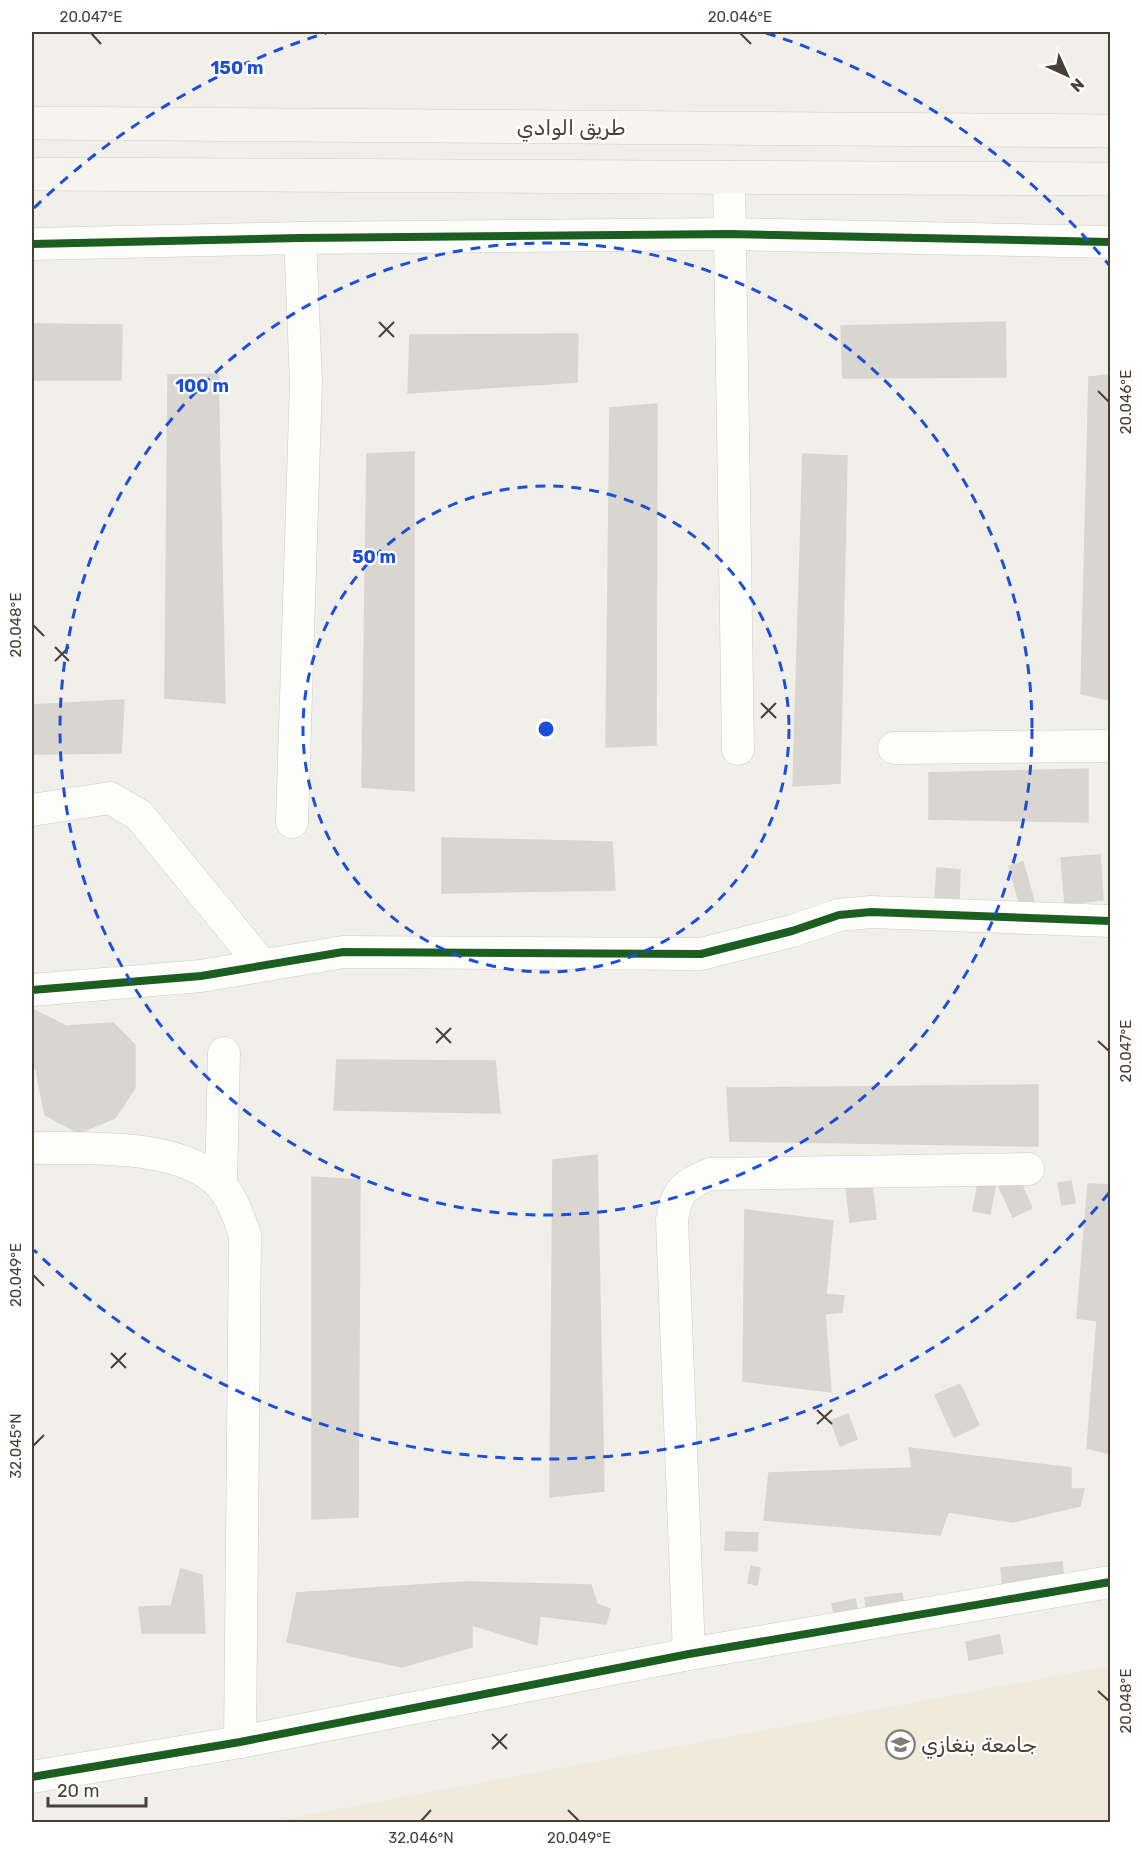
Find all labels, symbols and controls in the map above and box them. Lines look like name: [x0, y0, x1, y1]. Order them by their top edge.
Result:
text: 20.047°E: [60, 8, 122, 26]
text: 20.046°E: [708, 8, 772, 26]
north arrow: [1037, 45, 1097, 105]
text: 150 m: [210, 57, 264, 79]
text: N: [1066, 74, 1088, 96]
street label: طريق الوادي: [517, 115, 625, 142]
text: 20.046°E: [1117, 370, 1135, 434]
text: 100 m: [175, 375, 229, 397]
text: 50 m: [352, 546, 396, 568]
text: 20.048°E: [7, 593, 25, 657]
centre of rings: [536, 719, 556, 739]
text: 20.047°E: [1117, 1020, 1135, 1082]
text: 20.049°E: [7, 1243, 25, 1307]
text: 32.045°N: [7, 1413, 25, 1479]
text: 20.048°E: [1117, 1669, 1135, 1733]
school or university icon: جامعة بنغازي: [884, 1728, 916, 1760]
place label: جامعة بنغازي: [921, 1732, 1037, 1759]
scale bar: [48, 1770, 146, 1808]
text: 20 m: [57, 1780, 99, 1802]
text: 32.046°N: [388, 1829, 454, 1847]
text: 20.049°E: [547, 1829, 611, 1847]

